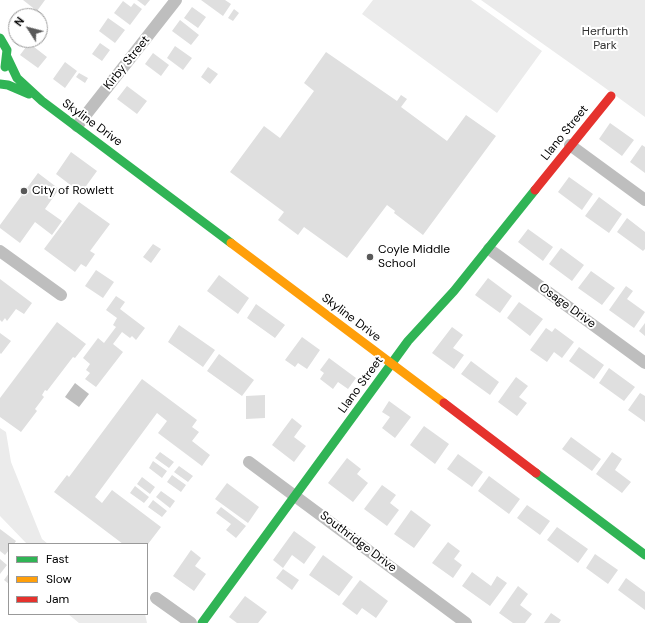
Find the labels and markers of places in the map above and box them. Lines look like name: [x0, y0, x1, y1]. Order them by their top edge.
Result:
place label: City of Rowlett: [32, 184, 114, 198]
marker: City of Rowlett: [19, 186, 29, 196]
place label: Coyle Middle School: [378, 243, 450, 271]
marker: Coyle Middle School: [365, 252, 375, 262]

